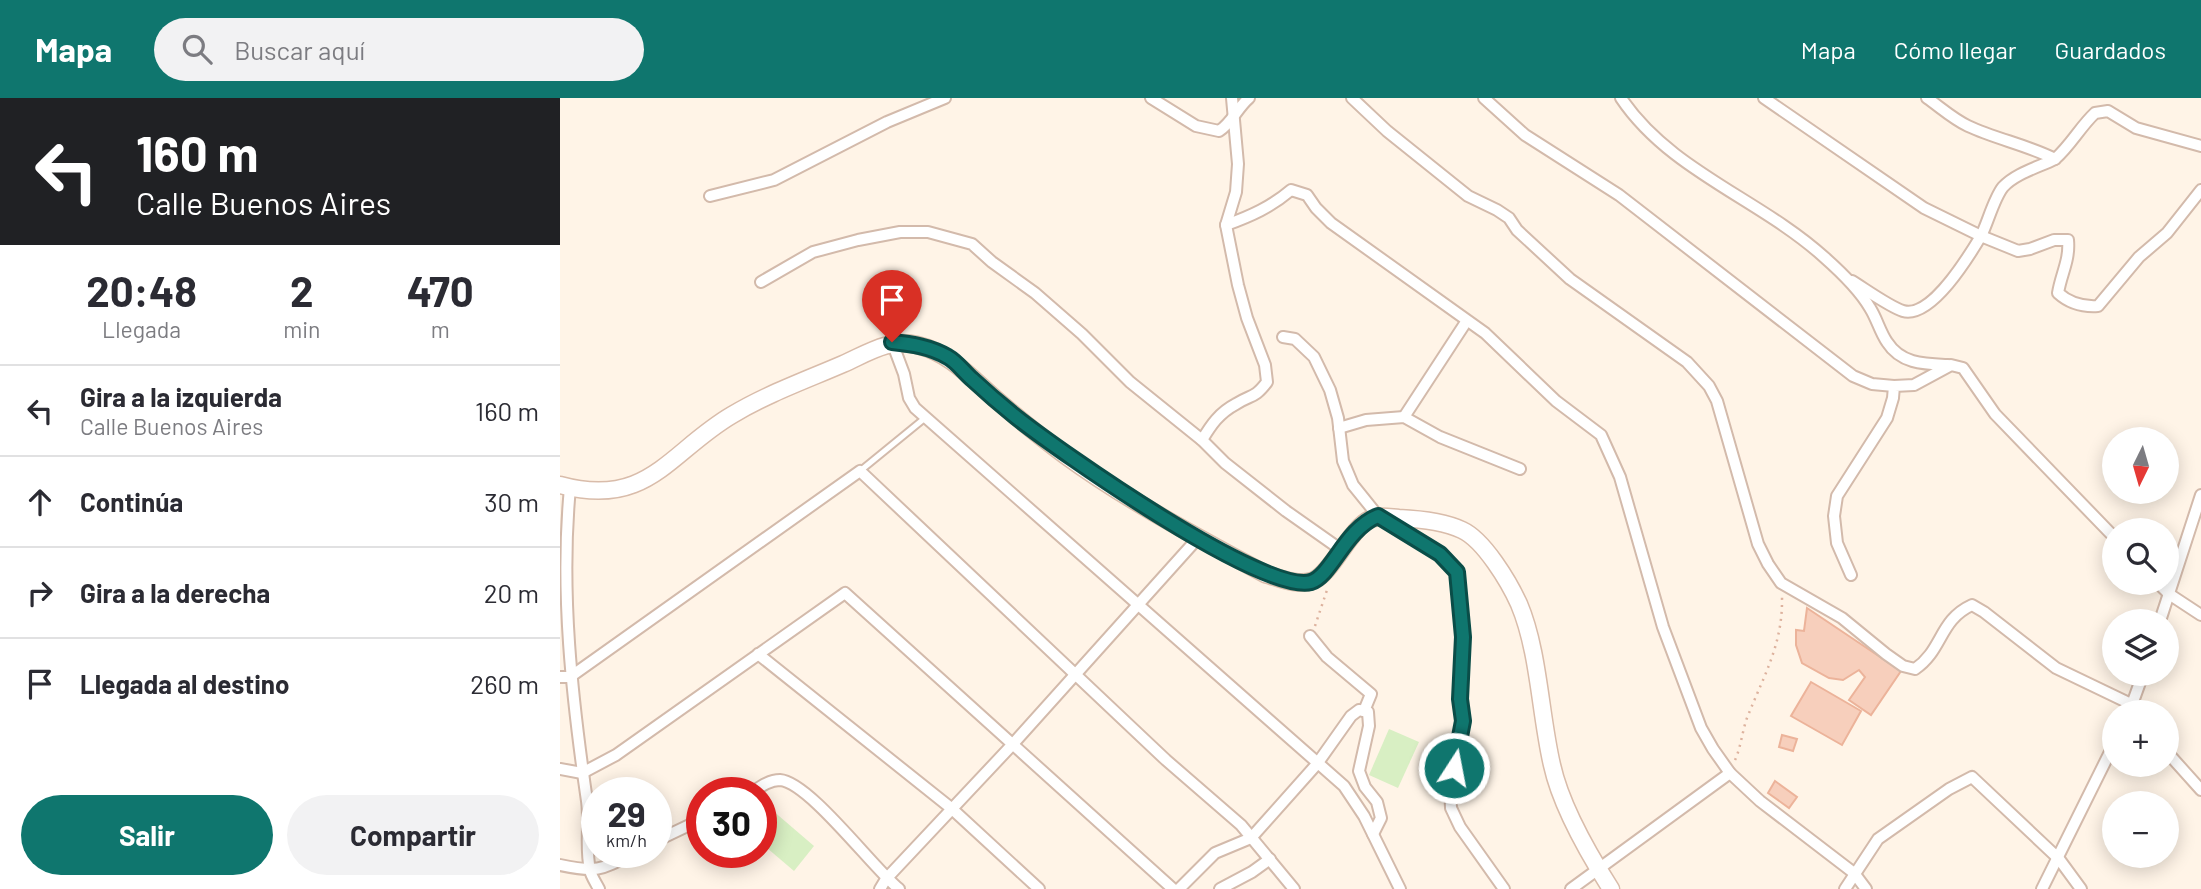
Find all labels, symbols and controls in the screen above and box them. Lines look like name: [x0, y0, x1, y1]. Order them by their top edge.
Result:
search box: [154, 18, 644, 81]
text: Mapa: [35, 29, 112, 69]
icon: search: [178, 30, 216, 68]
text: Buscar aquí: [234, 34, 365, 65]
text: Mapa: [1801, 35, 1856, 64]
text: Cómo llegar: [1894, 35, 2016, 64]
text: Guardados: [2054, 35, 2166, 64]
text: 160 m: [136, 123, 258, 182]
icon: left: [21, 126, 112, 217]
text: Calle Buenos Aires: [136, 183, 391, 221]
text: 20:48: [86, 265, 197, 315]
text: 2: [290, 265, 314, 315]
text: 470: [407, 265, 474, 315]
pin: [862, 270, 922, 342]
icon: arrive: [873, 281, 911, 319]
text: Llegada: [102, 315, 181, 343]
text: min: [283, 315, 321, 343]
text: m: [431, 315, 450, 343]
text: Gira a la izquierda: [80, 381, 282, 412]
icon: left: [21, 392, 59, 430]
text: 160 m: [475, 395, 539, 426]
text: Calle Buenos Aires: [80, 412, 263, 440]
north arrow: [2102, 427, 2179, 504]
map controls: [2102, 427, 2179, 868]
icon: ahead: [21, 483, 59, 521]
text: Continúa: [80, 486, 183, 517]
text: 30 m: [484, 486, 539, 517]
button: search: [2102, 518, 2179, 595]
icon: right: [21, 574, 59, 612]
text: Gira a la derecha: [80, 577, 270, 608]
text: 20 m: [484, 577, 539, 608]
button: layers: [2102, 609, 2179, 686]
icon: arrive: [21, 665, 59, 703]
text: Llegada al destino: [80, 668, 289, 699]
text: 260 m: [470, 668, 539, 699]
button: +: [2102, 700, 2179, 777]
position arrow: [1417, 731, 1491, 805]
speed limit sign: 30: [686, 777, 777, 868]
button: −: [2102, 791, 2179, 868]
text: 29: [607, 792, 646, 834]
button: Salir: [21, 795, 273, 875]
button: Compartir: [287, 795, 539, 875]
text: km/h: [606, 829, 647, 851]

